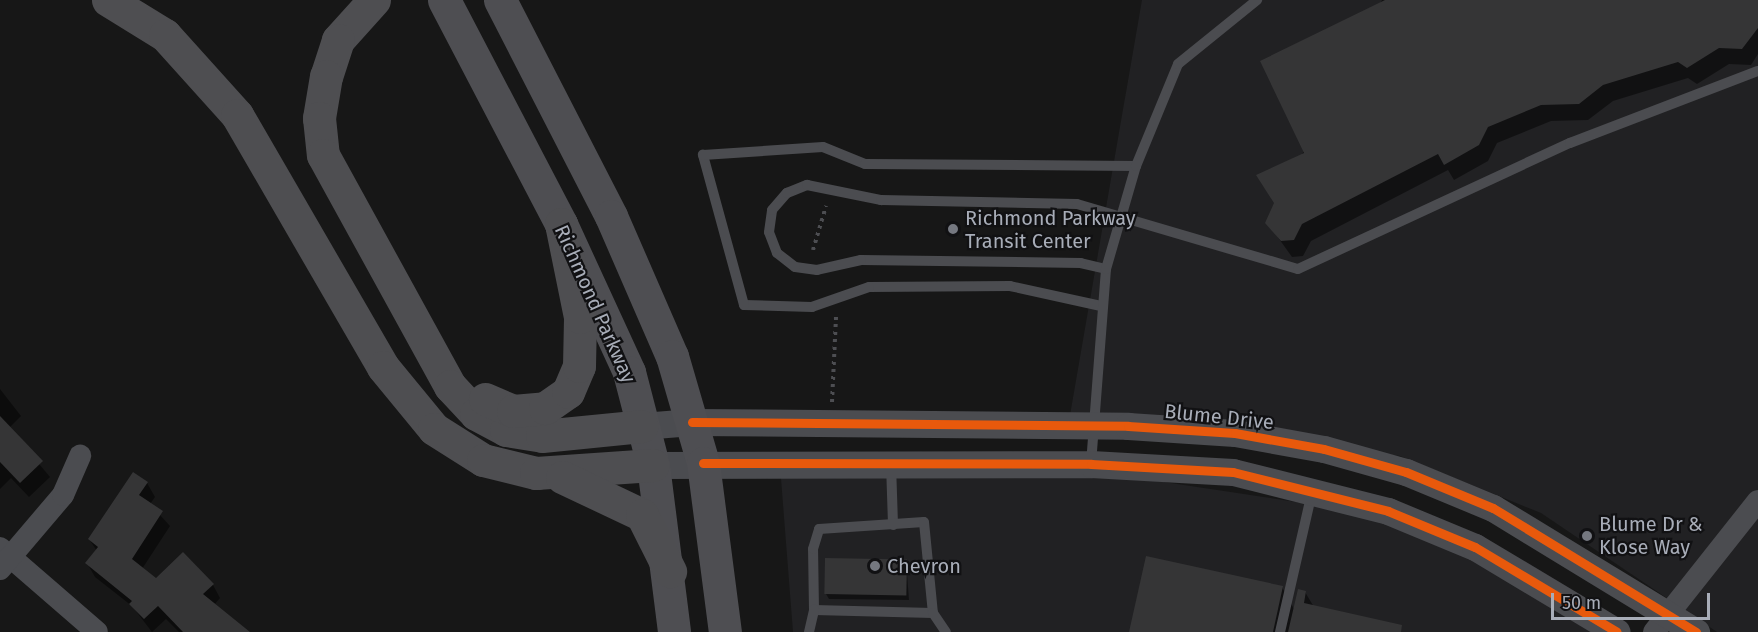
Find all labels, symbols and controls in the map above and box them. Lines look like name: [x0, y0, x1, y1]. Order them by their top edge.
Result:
place label: Richmond Parkway Transit Center: [965, 206, 1136, 253]
street label: Richmond Parkway: [549, 221, 641, 387]
marker: Richmond Parkway Transit Center: [946, 222, 960, 236]
street label: Blume Drive: [1163, 399, 1275, 435]
place label: Blume Dr & Klose Way: [1599, 512, 1702, 559]
marker: Blume Dr & Klose Way: [1580, 529, 1594, 543]
place label: Chevron: [887, 554, 961, 578]
marker: Chevron: [868, 559, 882, 573]
scale bar: [1554, 581, 1713, 619]
text: 50 m: [1562, 592, 1601, 614]

